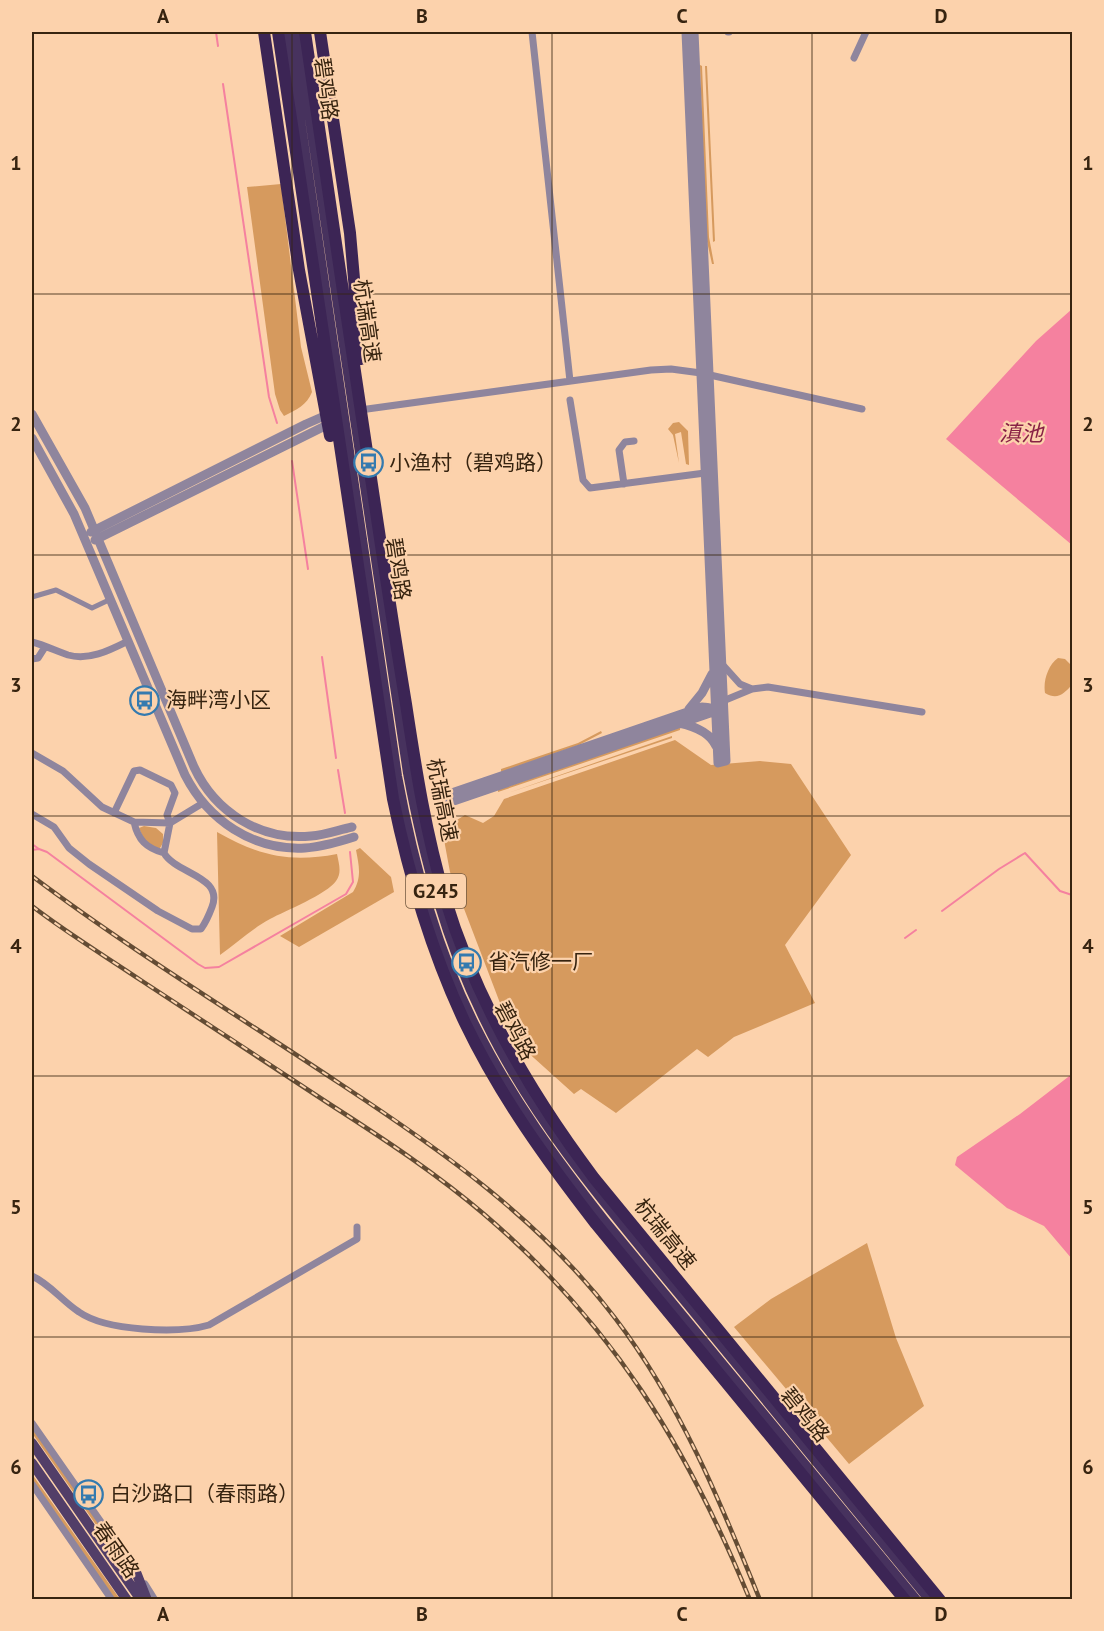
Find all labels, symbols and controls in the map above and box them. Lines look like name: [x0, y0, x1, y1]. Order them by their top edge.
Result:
text: A: [157, 3, 170, 29]
text: B: [416, 3, 428, 29]
text: C: [676, 3, 688, 29]
text: D: [935, 3, 948, 29]
street label: 碧鸡路: [309, 56, 344, 122]
text: 1: [10, 150, 22, 176]
text: 1: [1082, 150, 1094, 176]
street label: 杭瑞高速: [348, 277, 387, 364]
text: 2: [10, 411, 22, 437]
text: 2: [1082, 411, 1094, 437]
water label: 滇池: [999, 419, 1045, 447]
bus stop icon: 小渔村（碧鸡路）: [352, 447, 384, 479]
place label: 小渔村（碧鸡路）: [389, 449, 557, 476]
street label: 碧鸡路: [380, 536, 417, 602]
text: 3: [10, 672, 22, 698]
text: 3: [1082, 672, 1094, 698]
bus stop icon: 海畔湾小区: [129, 684, 161, 716]
place label: 海畔湾小区: [166, 686, 271, 713]
street label: 杭瑞高速: [421, 756, 464, 844]
road number: G245: [406, 874, 466, 908]
text: 4: [10, 933, 22, 959]
text: 4: [1082, 933, 1094, 959]
bus stop icon: 省汽修一厂: [451, 946, 483, 978]
place label: 省汽修一厂: [488, 948, 593, 975]
street label: 碧鸡路: [489, 997, 542, 1065]
street label: 杭瑞高速: [628, 1193, 702, 1275]
text: 5: [10, 1194, 22, 1220]
text: 5: [1082, 1194, 1094, 1220]
street label: 碧鸡路: [775, 1382, 836, 1448]
text: 6: [10, 1454, 22, 1480]
text: 6: [1082, 1454, 1094, 1480]
bus stop icon: 白沙路口（春雨路）: [73, 1478, 105, 1510]
place label: 白沙路口（春雨路）: [110, 1480, 299, 1507]
street label: 春雨路: [87, 1516, 146, 1583]
text: A: [157, 1601, 170, 1627]
text: B: [416, 1601, 428, 1627]
text: C: [676, 1601, 688, 1627]
text: D: [935, 1601, 948, 1627]

